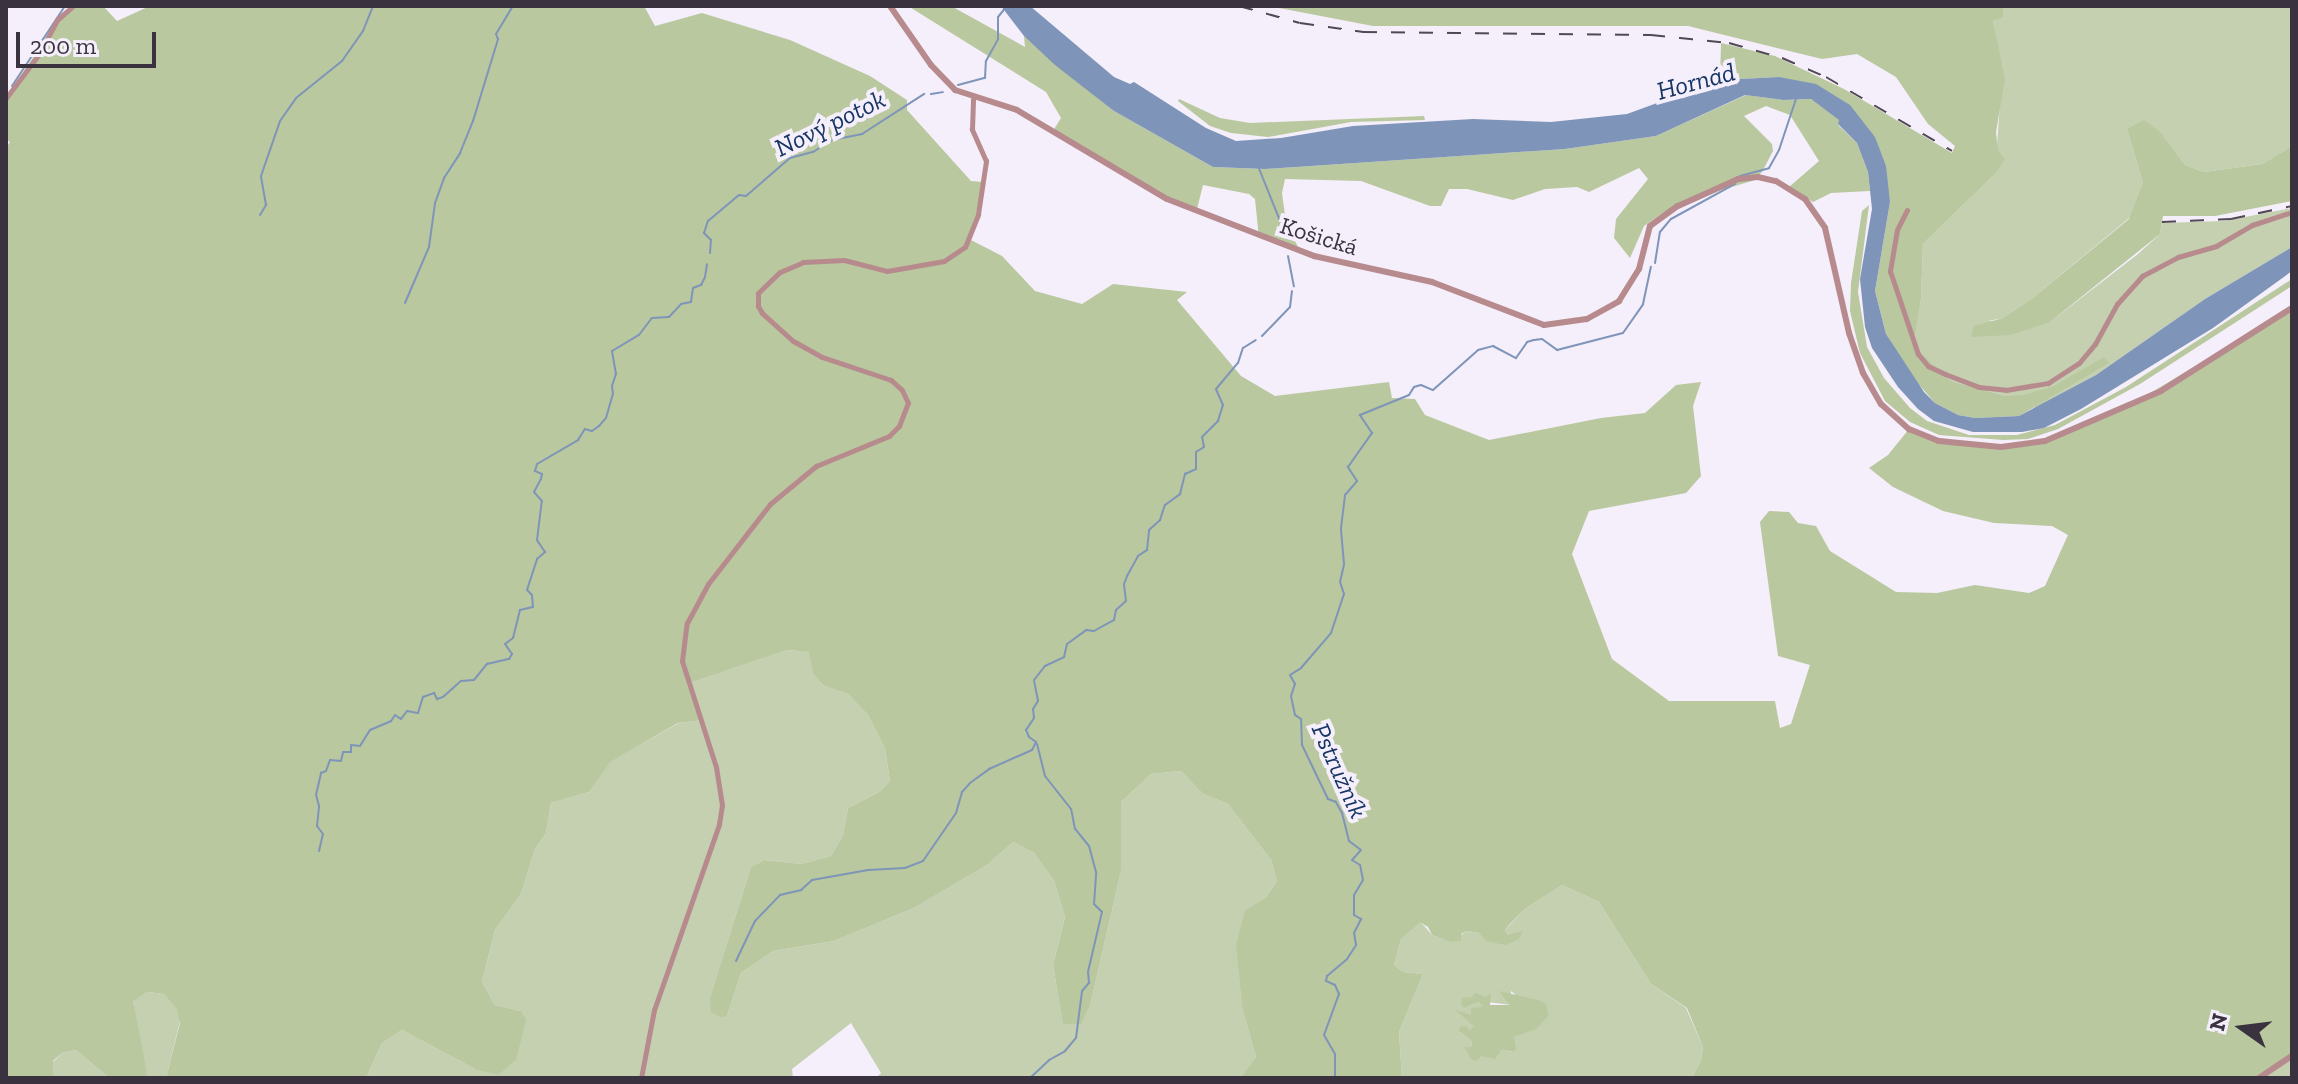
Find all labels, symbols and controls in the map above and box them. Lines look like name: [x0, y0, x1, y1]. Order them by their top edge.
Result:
scale bar: [20, 16, 160, 66]
text: 200 m: [30, 31, 96, 60]
water label: Hornád: [1653, 57, 1739, 107]
water label: Nový potok: [770, 84, 890, 164]
street label: Košická: [1277, 211, 1361, 261]
water label: Pstružník: [1304, 719, 1374, 823]
north arrow: [2202, 988, 2282, 1068]
text: N: [2203, 1011, 2233, 1033]

